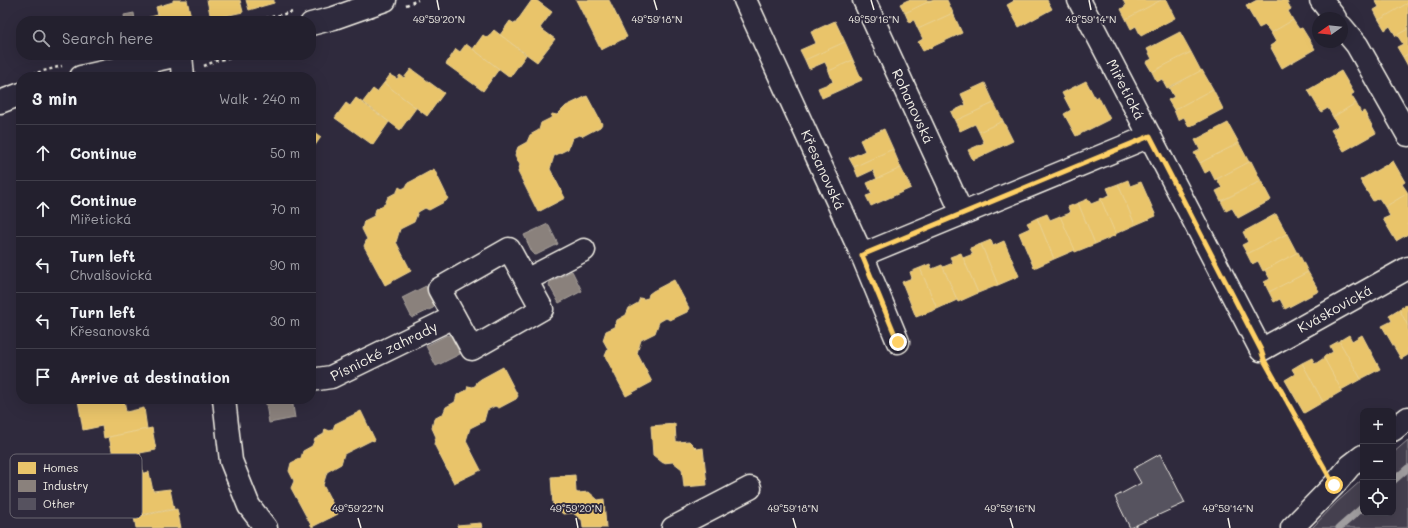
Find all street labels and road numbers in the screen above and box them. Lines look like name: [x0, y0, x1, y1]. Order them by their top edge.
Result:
street label: Miřetická: [1102, 56, 1150, 123]
street label: Rohanovská: [888, 66, 939, 147]
street label: Křesanovská: [797, 127, 850, 213]
street label: Kváskovická: [1294, 280, 1375, 337]
street label: Písnické zahrady: [327, 317, 440, 385]

